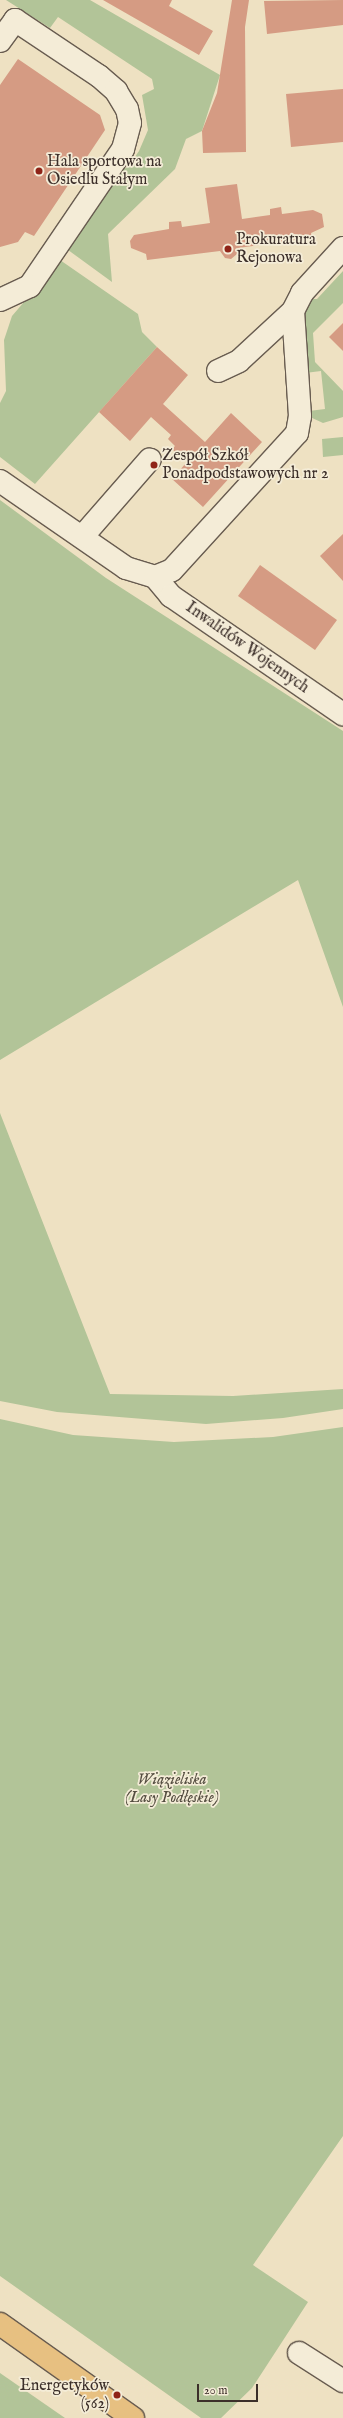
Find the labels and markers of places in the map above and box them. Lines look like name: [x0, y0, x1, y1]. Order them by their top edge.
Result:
place label: Hala sportowa na Osiedlu Stałym: [47, 152, 161, 190]
marker: Hala sportowa na Osiedlu Stałym: [34, 166, 44, 176]
place label: Prokuratura Rejonowa: [236, 230, 316, 268]
marker: Prokuratura Rejonowa: [223, 244, 233, 254]
place label: Zespół Szkół Ponadpodstawowych nr 2: [162, 446, 328, 484]
marker: Zespół Szkół Ponadpodstawowych nr 2: [149, 460, 159, 470]
place label: Energetyków (562): [20, 2376, 109, 2414]
marker: Energetyków (562): [112, 2390, 122, 2400]

